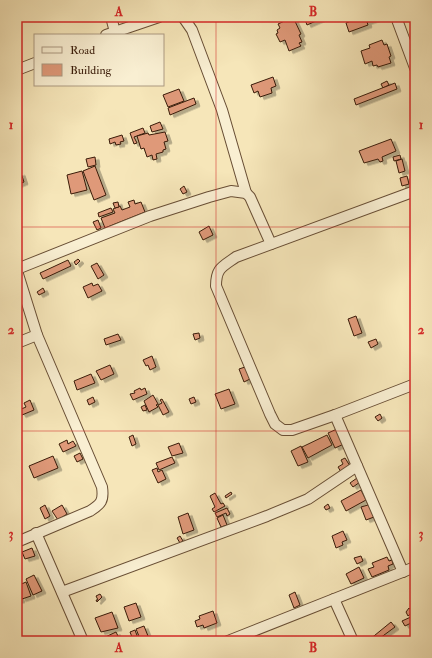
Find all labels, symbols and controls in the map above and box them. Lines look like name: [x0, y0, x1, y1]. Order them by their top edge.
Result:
text: A: [114, 4, 124, 20]
text: B: [309, 4, 317, 20]
legend: [34, 34, 164, 86]
text: Road: [70, 43, 95, 58]
text: Building: [70, 63, 113, 78]
text: 1: [9, 117, 14, 133]
text: 1: [419, 117, 424, 133]
text: 2: [8, 322, 15, 338]
text: 2: [418, 322, 425, 338]
text: 3: [9, 526, 14, 542]
text: 3: [419, 526, 424, 542]
text: A: [114, 640, 124, 656]
text: B: [309, 640, 317, 656]

